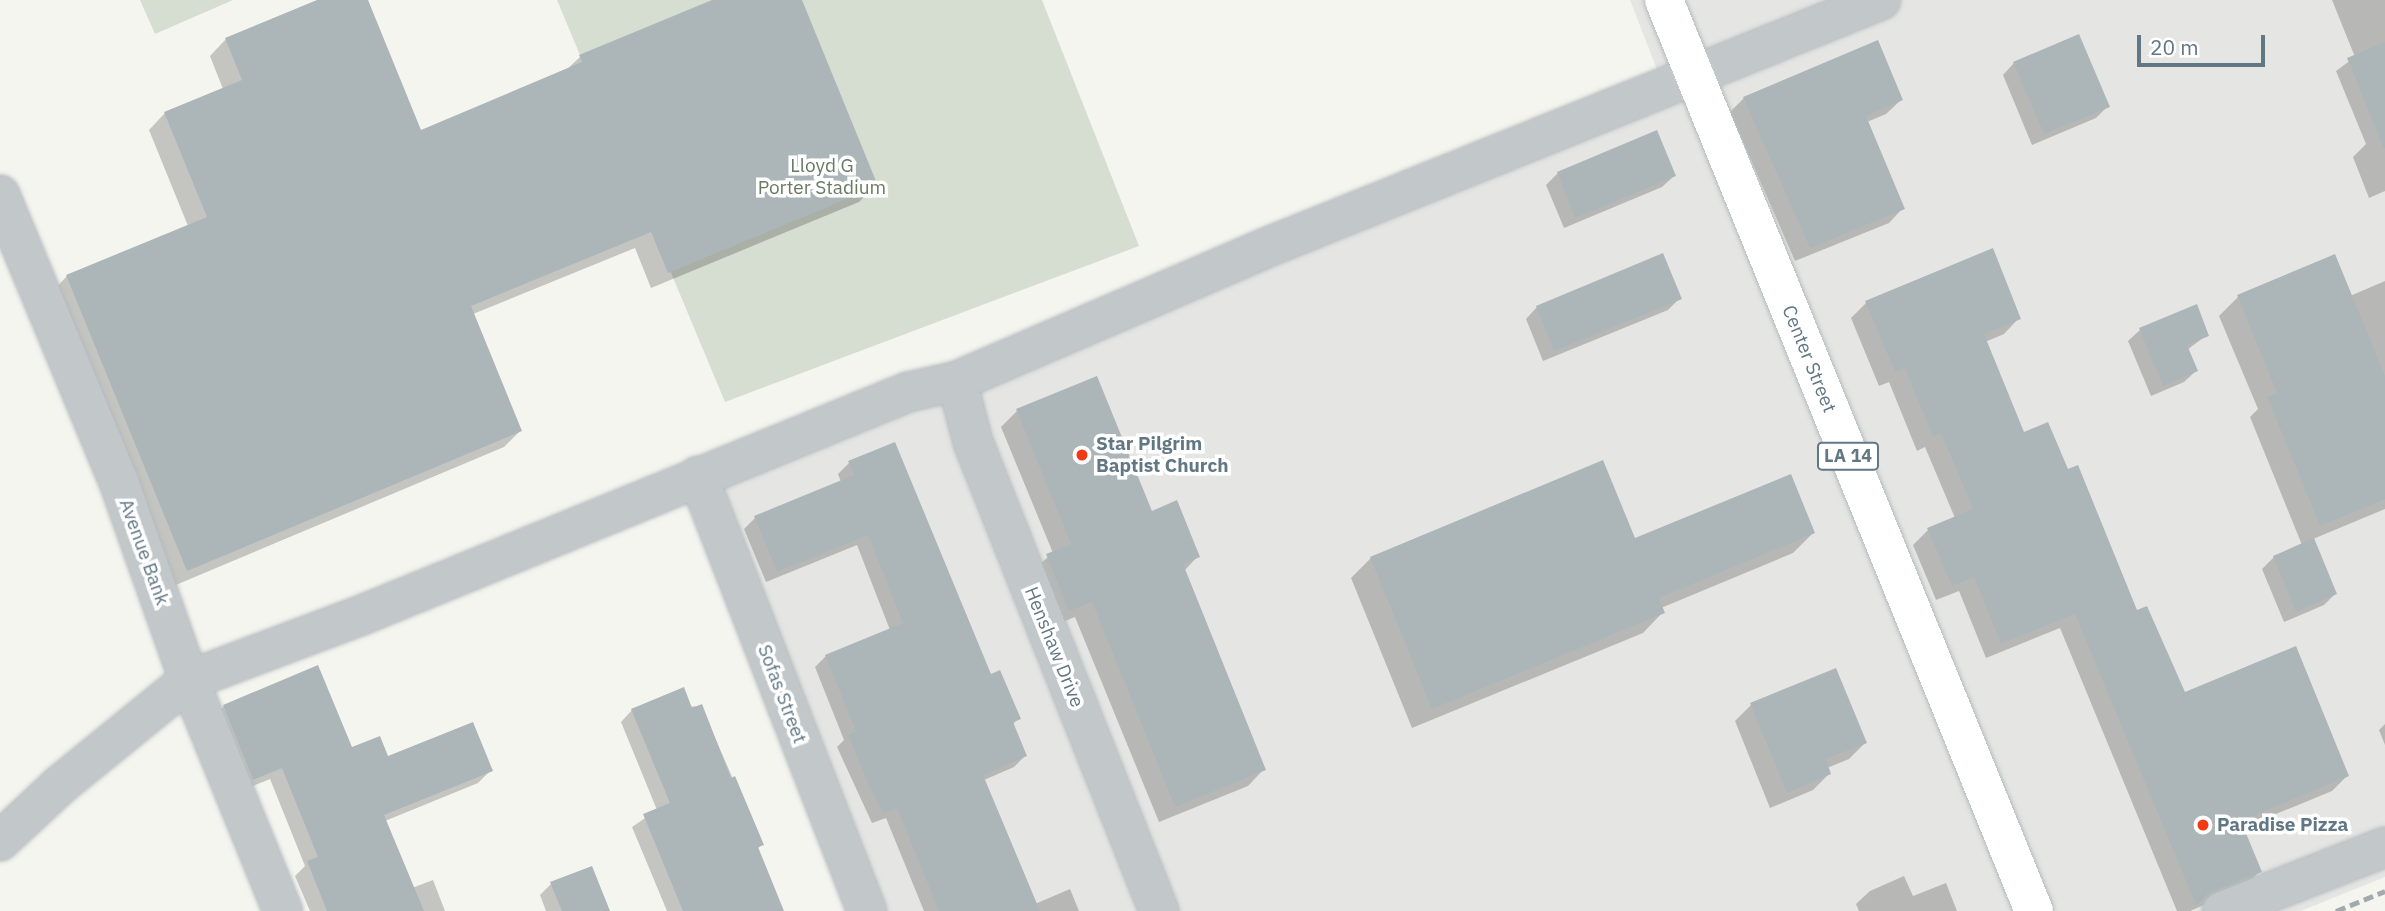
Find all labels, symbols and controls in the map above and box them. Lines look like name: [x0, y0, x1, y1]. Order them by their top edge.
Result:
scale bar: [2140, 21, 2268, 65]
text: 20 m: [2150, 33, 2199, 61]
park label: Lloyd G Porter Stadium: [758, 155, 886, 199]
street label: Center Street: [1777, 302, 1841, 416]
place label: Star Pilgrim Baptist Church: [1096, 433, 1229, 477]
road number: LA 14: [1816, 442, 1880, 470]
marker: Star Pilgrim Baptist Church: [1074, 447, 1090, 463]
street label: Avenue Bank: [114, 496, 174, 608]
street label: Henshaw Drive: [1019, 583, 1089, 711]
street label: Sofas Street: [753, 641, 811, 747]
place label: Paradise Pizza: [2217, 814, 2348, 836]
marker: Paradise Pizza: [2195, 817, 2211, 833]

